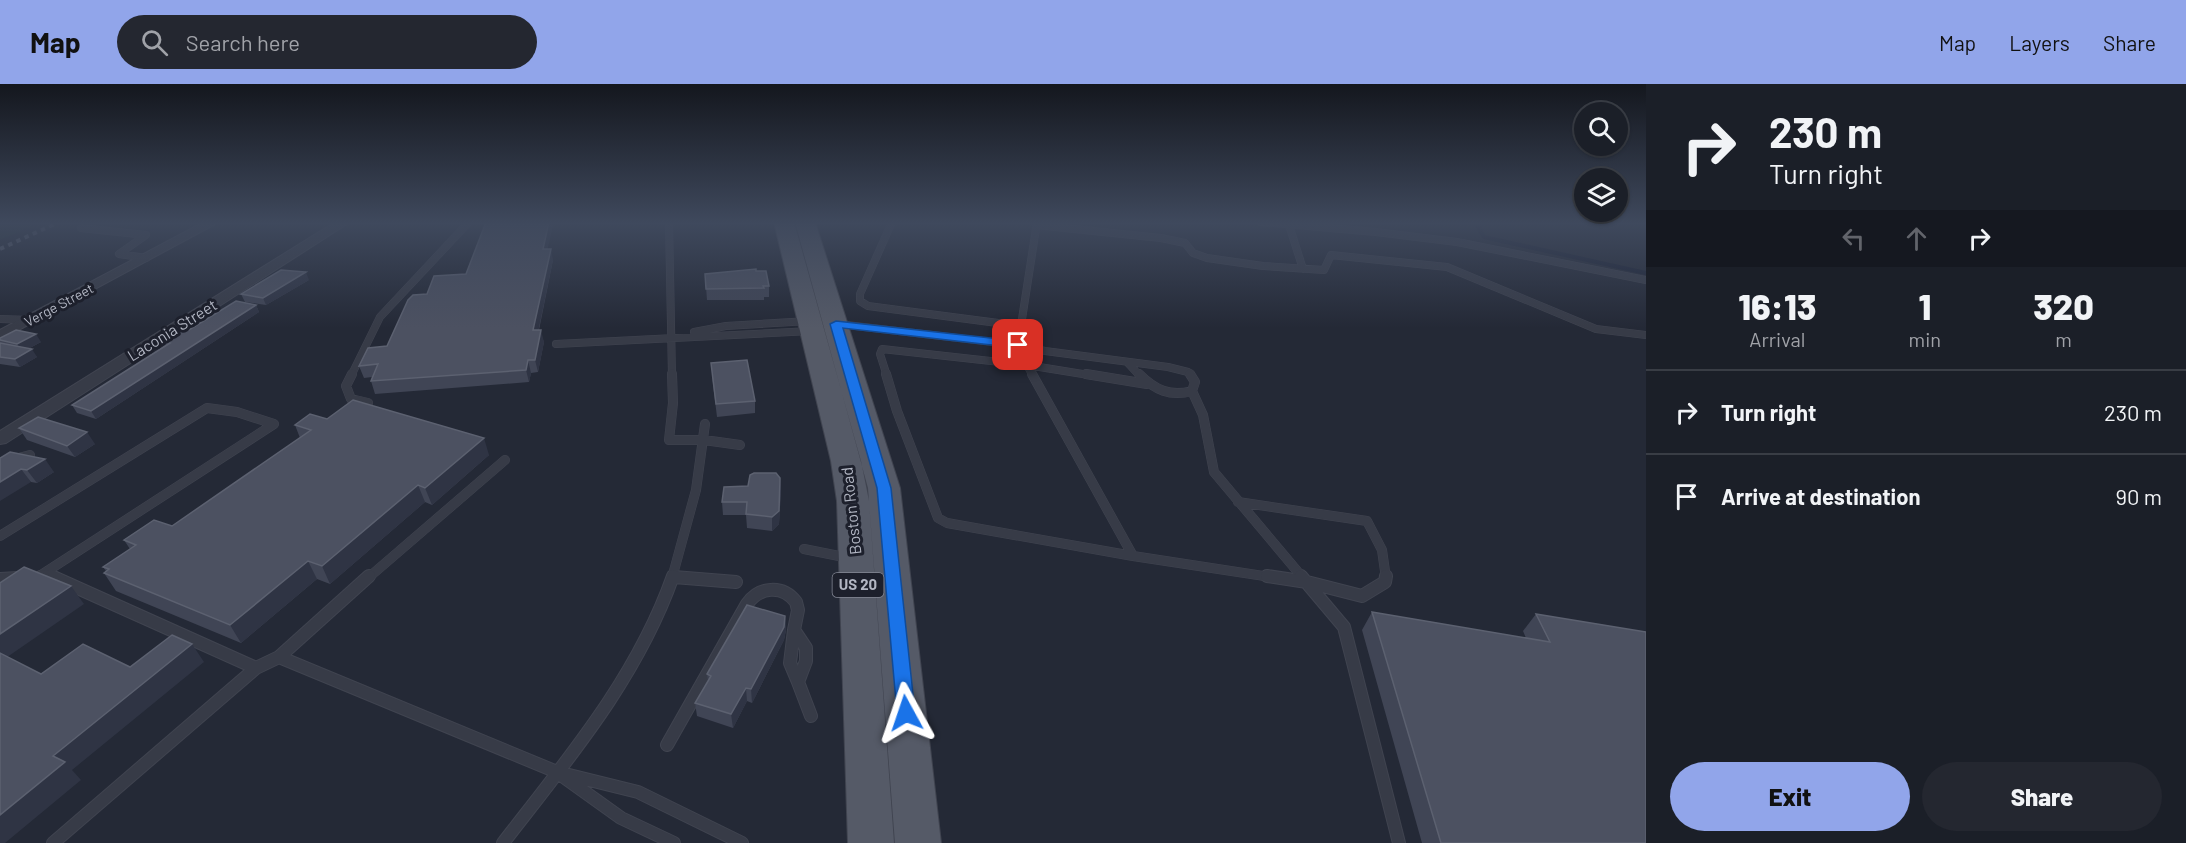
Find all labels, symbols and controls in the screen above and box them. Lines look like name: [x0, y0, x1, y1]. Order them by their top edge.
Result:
search box: [117, 15, 537, 69]
text: Map: [30, 25, 81, 59]
icon: search: [138, 26, 171, 59]
text: Search here: [186, 29, 300, 55]
text: Map: [1939, 30, 1976, 55]
text: Layers: [2009, 30, 2070, 55]
text: Share: [2103, 30, 2156, 55]
map controls: [1574, 102, 1628, 222]
button: search: [1574, 102, 1628, 156]
text: 230 m: [1769, 106, 1882, 156]
icon: right: [1670, 108, 1748, 186]
text: Turn right: [1769, 157, 1883, 189]
button: layers: [1574, 168, 1628, 222]
icon: left: [1837, 222, 1870, 255]
icon: ahead: [1900, 222, 1933, 255]
icon: right: [1963, 222, 1996, 255]
street label: Verge Street: [21, 279, 96, 330]
text: 16:13: [1738, 284, 1816, 327]
text: 1: [1918, 284, 1931, 327]
text: 320: [2033, 284, 2094, 327]
street label: Laconia Street: [123, 294, 220, 365]
pin: [992, 319, 1043, 370]
text: Arrival: [1749, 327, 1805, 351]
text: min: [1909, 327, 1941, 351]
text: m: [2055, 327, 2072, 351]
icon: arrive: [1001, 328, 1034, 361]
icon: right: [1670, 396, 1703, 429]
text: Turn right: [1721, 399, 1816, 425]
text: 230 m: [2104, 399, 2162, 425]
street label: Boston Road: [836, 466, 865, 556]
icon: arrive: [1670, 480, 1703, 513]
text: Arrive at destination: [1721, 483, 1920, 509]
text: 90 m: [2116, 483, 2162, 509]
road number: US 20: [832, 573, 884, 597]
position arrow: [874, 681, 938, 745]
button: Exit: [1670, 762, 1910, 831]
button: Share: [1922, 762, 2162, 831]

